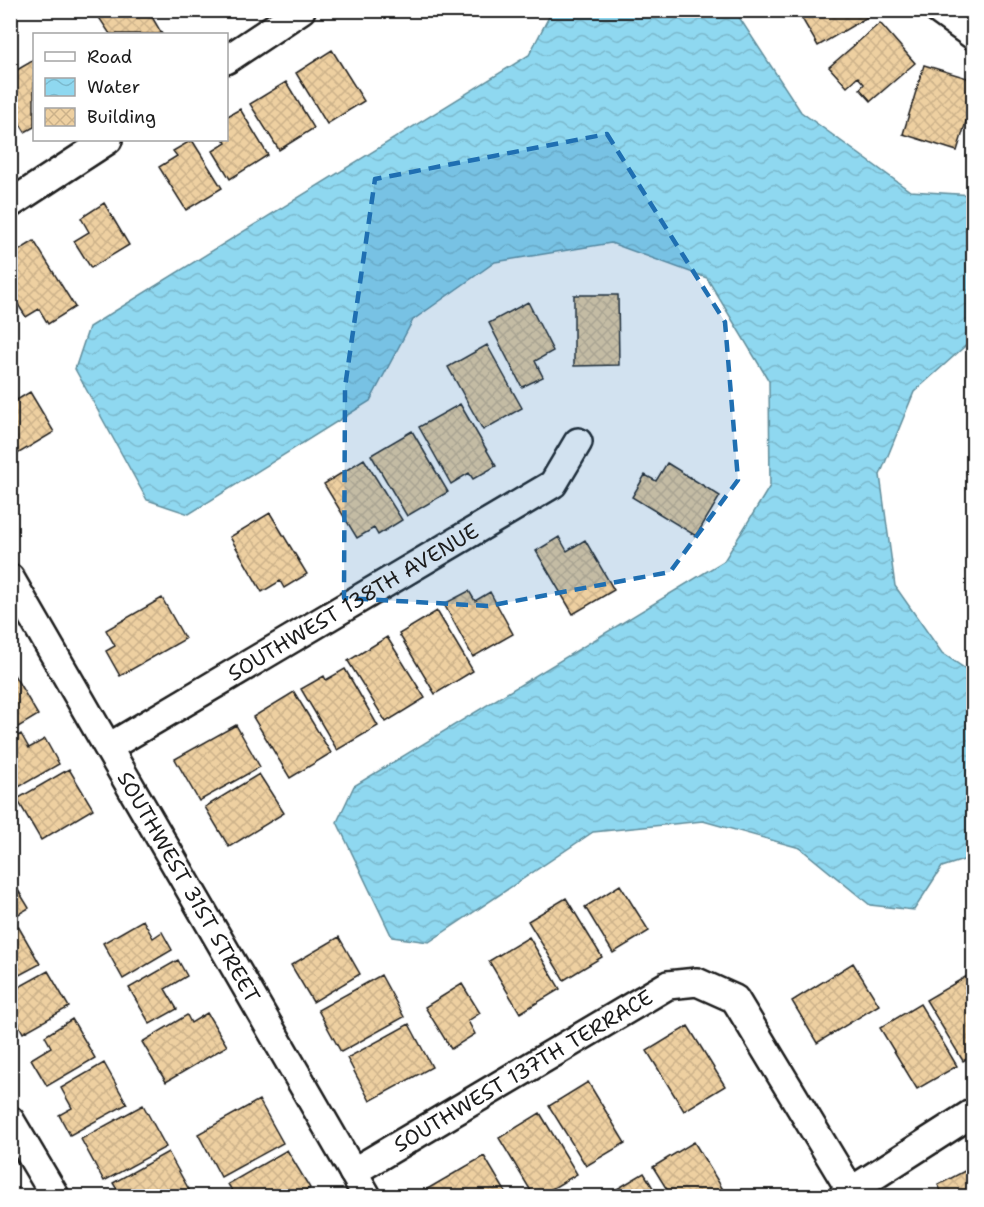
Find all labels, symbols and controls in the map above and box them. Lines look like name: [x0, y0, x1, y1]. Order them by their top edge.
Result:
legend: [33, 33, 228, 141]
text: Road: [87, 45, 132, 69]
text: Water: [87, 75, 140, 99]
text: Building: [87, 105, 156, 129]
street label: SOUTHWEST 138TH AVENUE: [223, 517, 484, 687]
street label: SOUTHWEST 31ST STREET: [111, 766, 267, 1008]
street label: SOUTHWEST 137TH TERRACE: [389, 983, 658, 1159]

